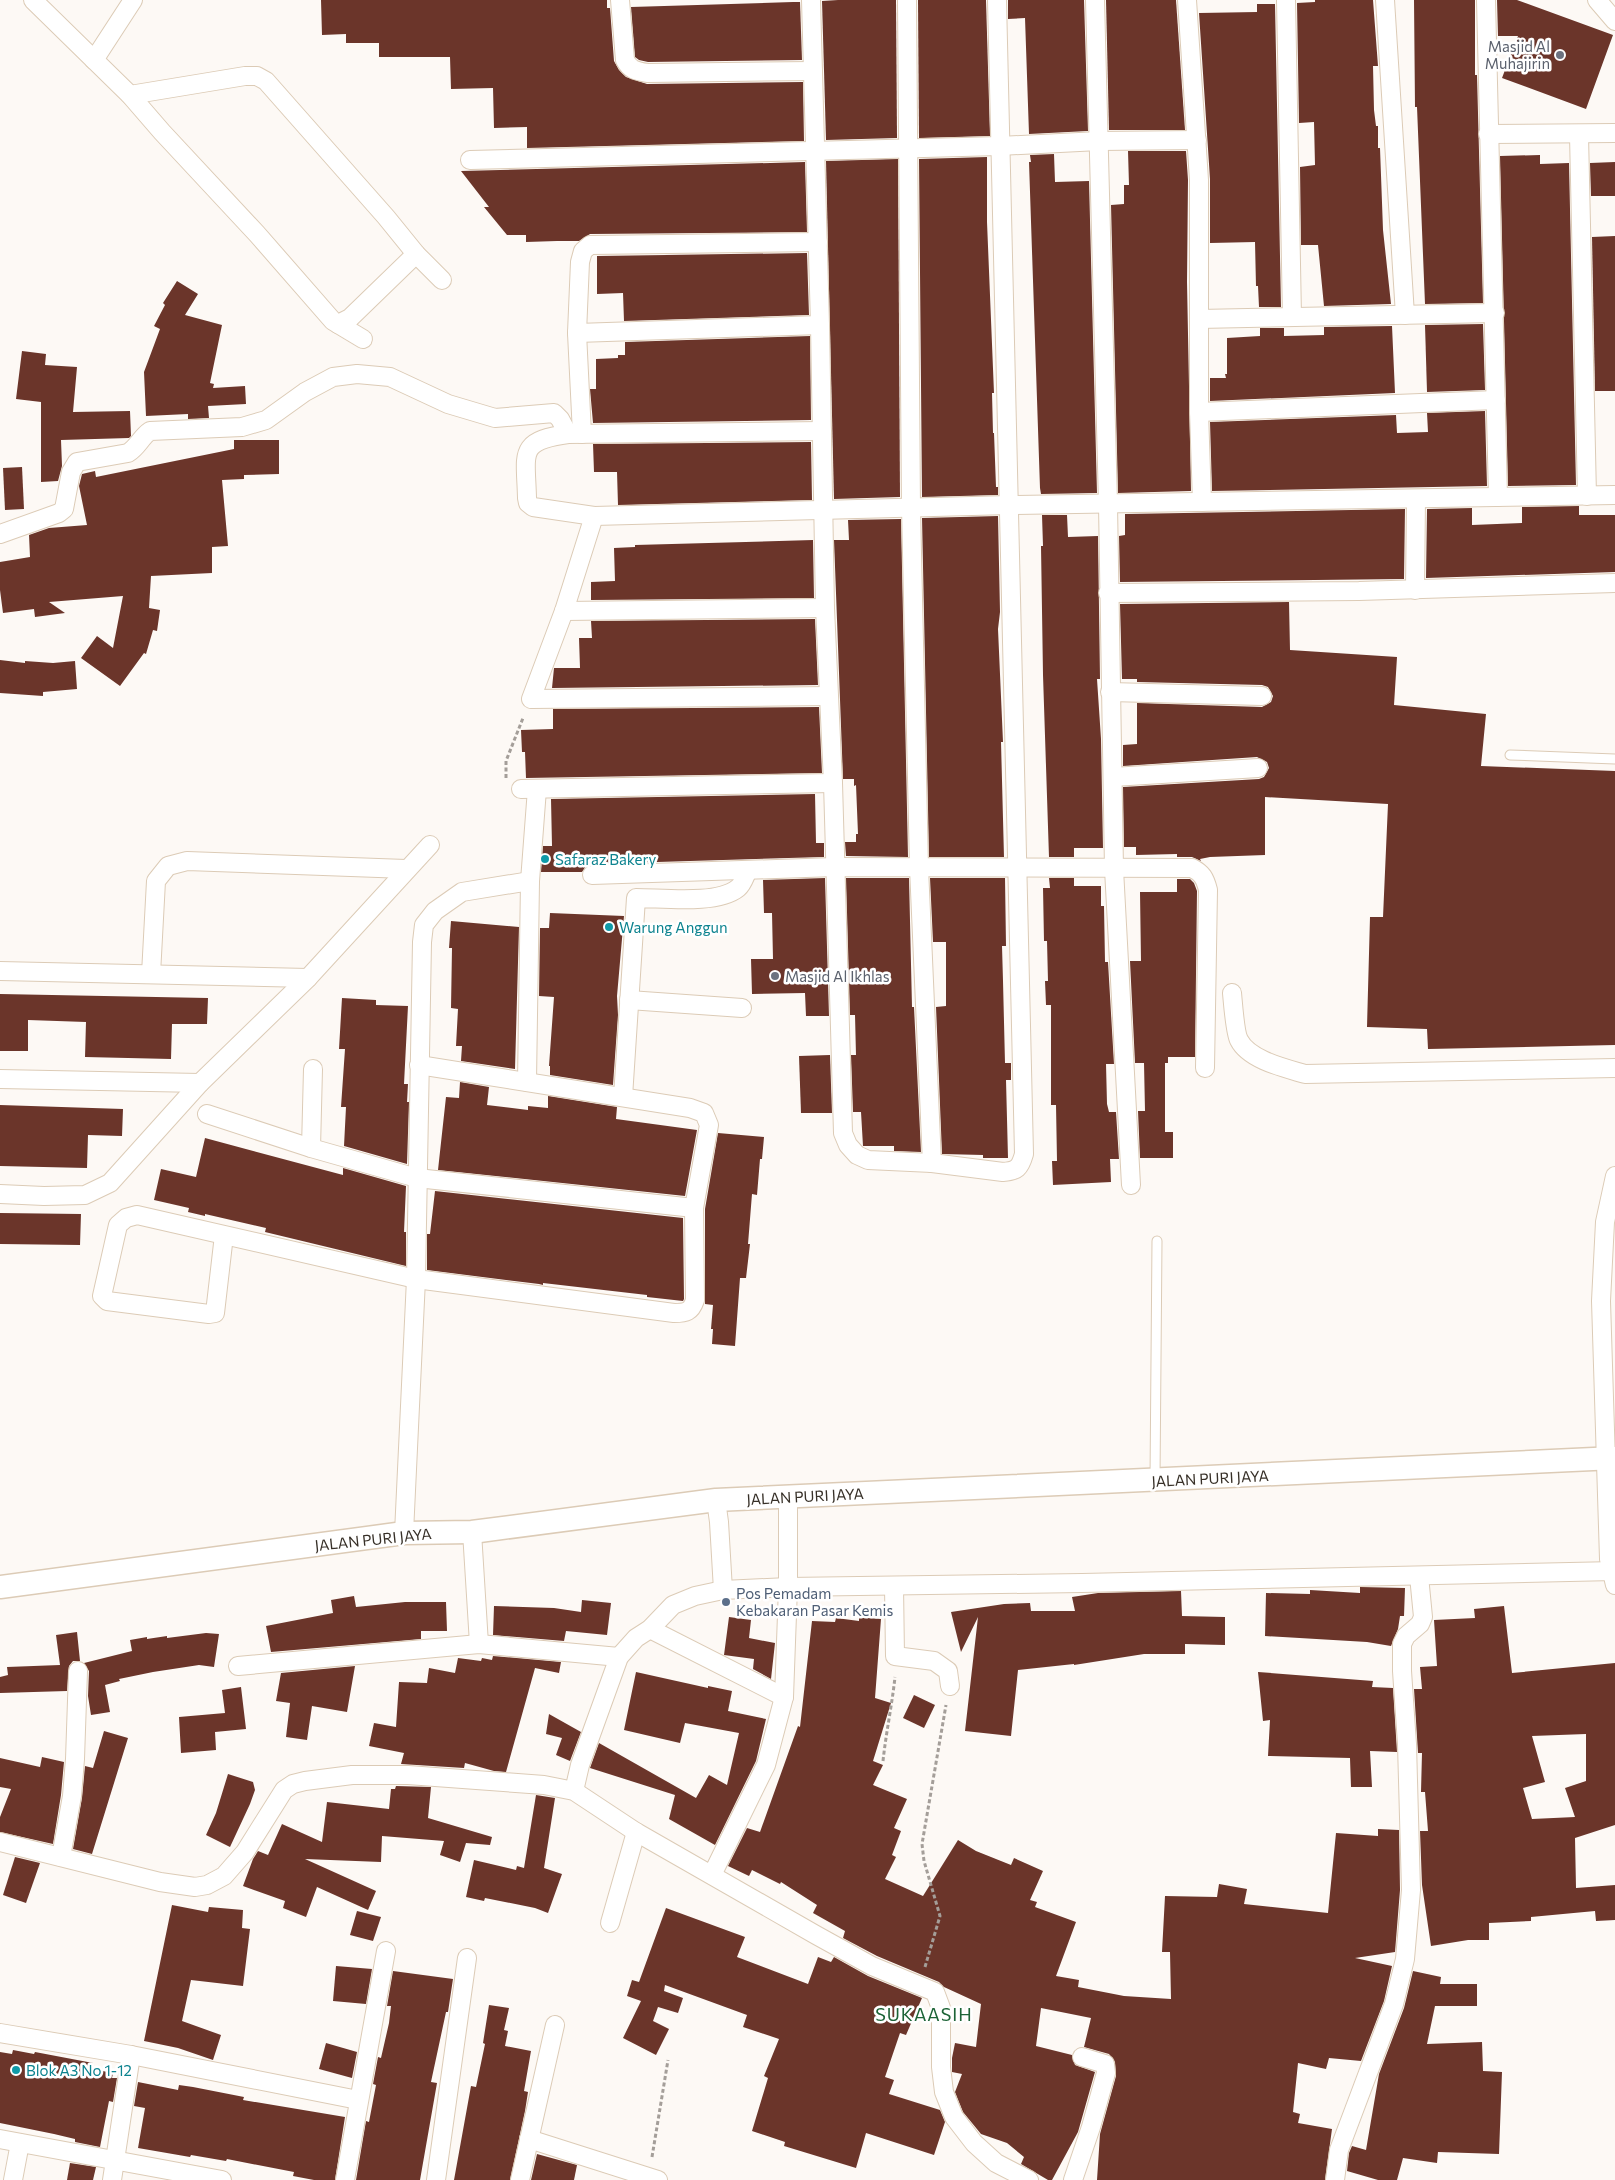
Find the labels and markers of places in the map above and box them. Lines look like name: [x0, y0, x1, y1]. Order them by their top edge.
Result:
place label: Masjid Al Muhajirin: [1485, 37, 1550, 72]
marker: Masjid Al Muhajirin: [1554, 49, 1566, 61]
place label: Safaraz Bakery: [555, 850, 656, 868]
marker: Safaraz Bakery: [539, 853, 551, 865]
place label: Warung Anggun: [619, 918, 728, 936]
marker: Warung Anggun: [603, 921, 615, 933]
place label: Masjid Al Ikhlas: [785, 967, 890, 985]
marker: Masjid Al Ikhlas: [769, 970, 781, 982]
place label: Pos Pemadam Kebakaran Pasar Kemis: [736, 1584, 893, 1619]
marker: Pos Pemadam Kebakaran Pasar Kemis: [720, 1596, 732, 1608]
place label: Blok A3 No 1-12: [26, 2061, 132, 2079]
marker: Blok A3 No 1-12: [10, 2064, 22, 2076]

